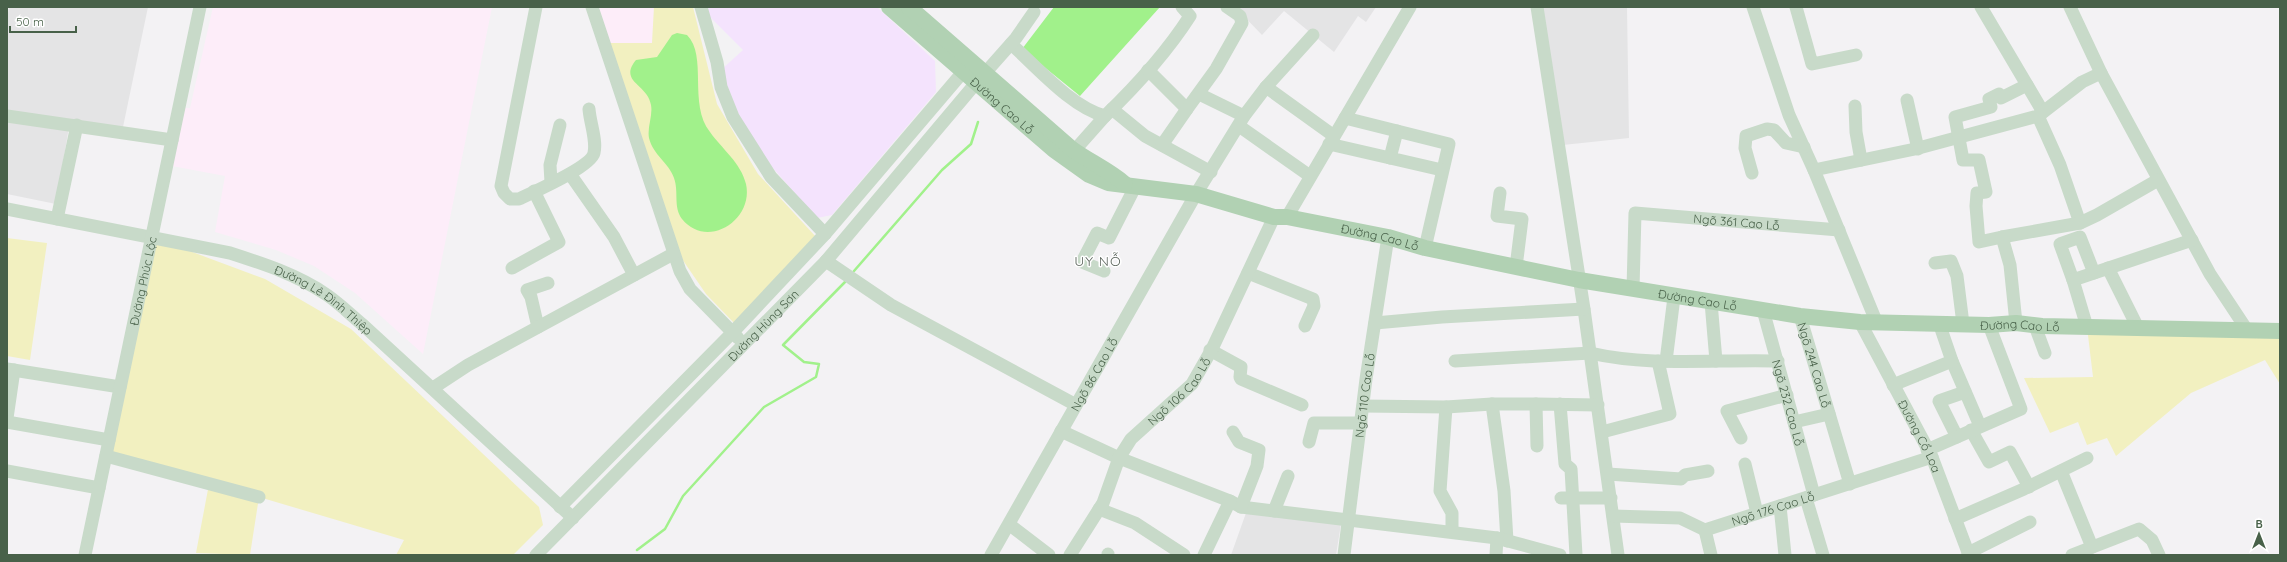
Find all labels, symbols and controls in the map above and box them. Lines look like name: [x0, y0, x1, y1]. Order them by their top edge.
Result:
scale bar: [10, 8, 76, 34]
text: 50 m: [16, 14, 44, 29]
street label: Đường Cao Lỗ: [967, 73, 1037, 137]
street label: Ngõ 361 Cao Lỗ: [1693, 210, 1780, 233]
street label: Đường Cao Lỗ: [1340, 220, 1421, 253]
street label: Đường Phúc Lộc: [126, 235, 159, 327]
district label: UY NỖ: [1074, 252, 1122, 270]
street label: Đường Lê Đình Thiệp: [272, 262, 376, 338]
street label: Đường Hùng Sơn: [724, 286, 801, 364]
street label: Đường Cao Lỗ: [1657, 286, 1738, 313]
street label: Đường Cao Lỗ: [1980, 315, 2060, 334]
street label: Ngõ 244 Cao Lỗ: [1795, 320, 1834, 409]
street label: Ngõ 86 Cao Lỗ: [1067, 335, 1121, 414]
street label: Ngõ 110 Cao Lỗ: [1351, 352, 1377, 439]
street label: Ngõ 106 Cao Lỗ: [1144, 354, 1213, 428]
street label: Ngõ 232 Cao Lỗ: [1769, 358, 1808, 447]
street label: Đường Cổ Loa: [1895, 397, 1945, 474]
street label: Ngõ 176 Cao Lỗ: [1730, 488, 1816, 529]
north arrow: [2239, 514, 2279, 554]
text: B: [2255, 517, 2263, 531]

